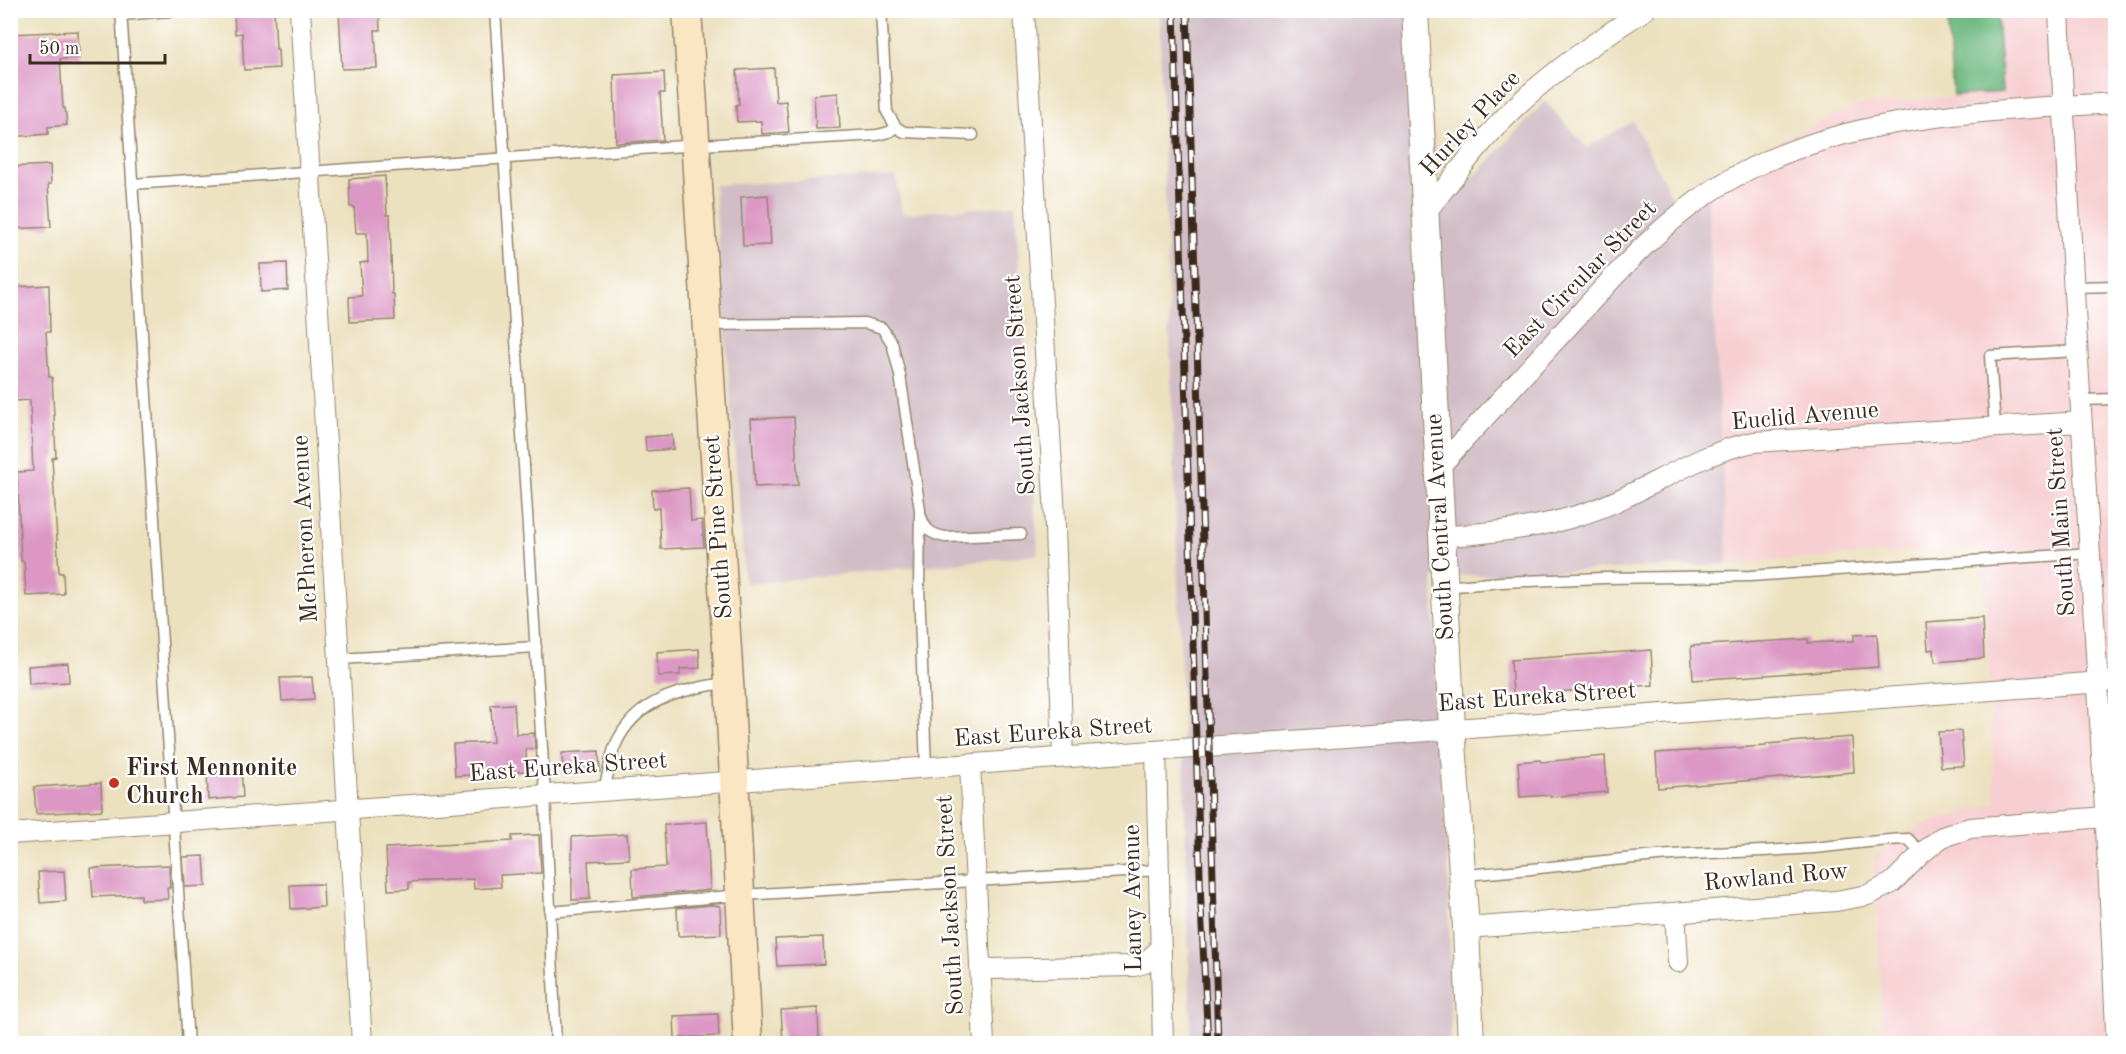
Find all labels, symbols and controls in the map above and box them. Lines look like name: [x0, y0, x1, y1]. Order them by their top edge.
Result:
scale bar: [30, 27, 165, 65]
text: 50 m: [39, 40, 79, 58]
street label: Hurley Place: [1416, 67, 1526, 181]
street label: East Circular Street: [1500, 197, 1662, 363]
street label: South Jackson Street: [1001, 274, 1041, 496]
street label: Euclid Avenue: [1730, 399, 1880, 435]
street label: South Central Avenue: [1423, 413, 1459, 641]
street label: South Main Street: [2043, 427, 2081, 617]
street label: McPheron Avenue: [289, 434, 323, 624]
street label: South Pine Street: [701, 434, 737, 620]
street label: East Eureka Street: [1437, 679, 1637, 717]
street label: East Eureka Street: [953, 714, 1153, 752]
street label: East Eureka Street: [468, 749, 668, 787]
place label: First Mennonite Church: [126, 757, 297, 809]
marker: First Mennonite Church: [107, 776, 121, 790]
street label: South Jackson Street: [933, 794, 969, 1016]
street label: Laney Avenue: [1121, 824, 1147, 972]
street label: Rowland Row: [1703, 860, 1850, 896]

